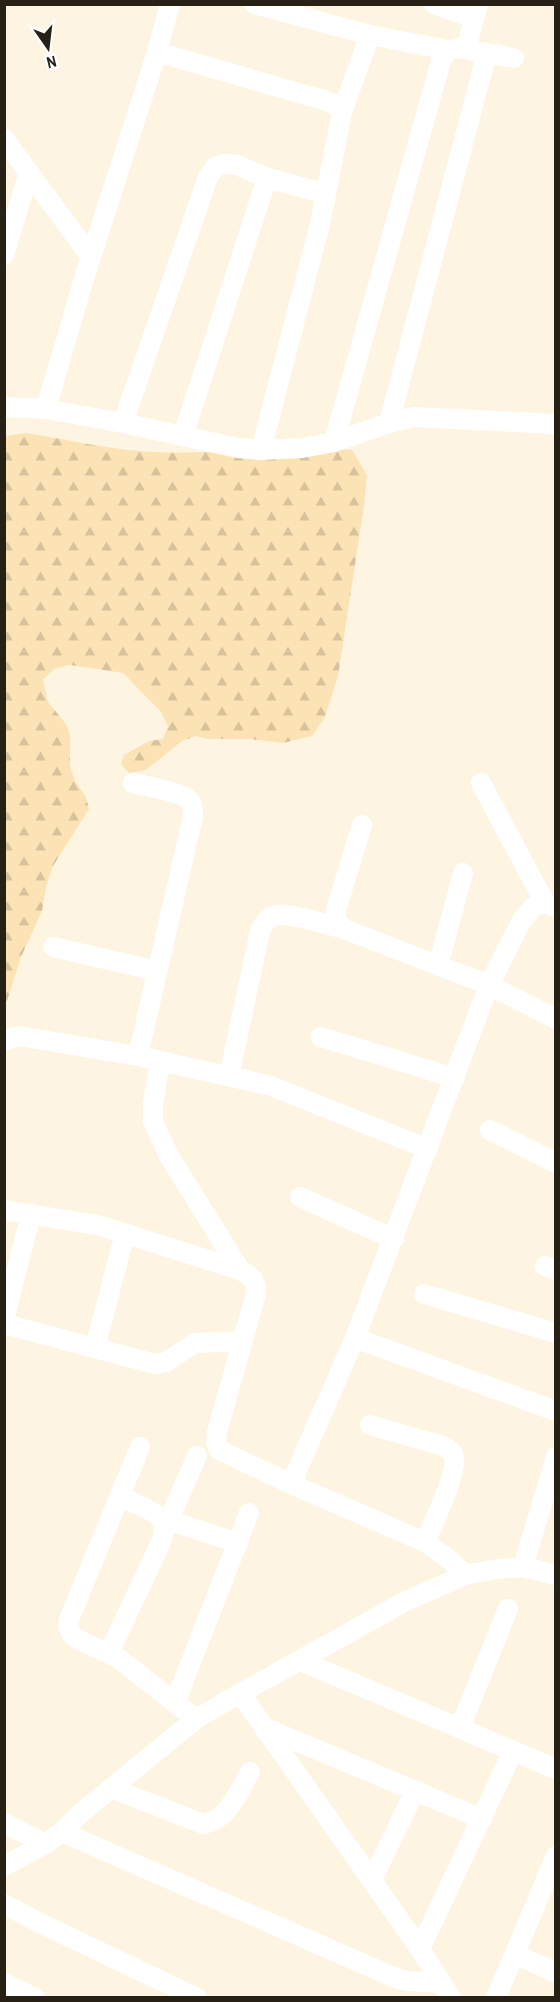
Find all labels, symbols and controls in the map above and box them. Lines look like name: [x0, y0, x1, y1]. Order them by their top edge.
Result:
north arrow: [18, 18, 78, 78]
text: N: [44, 51, 59, 74]

